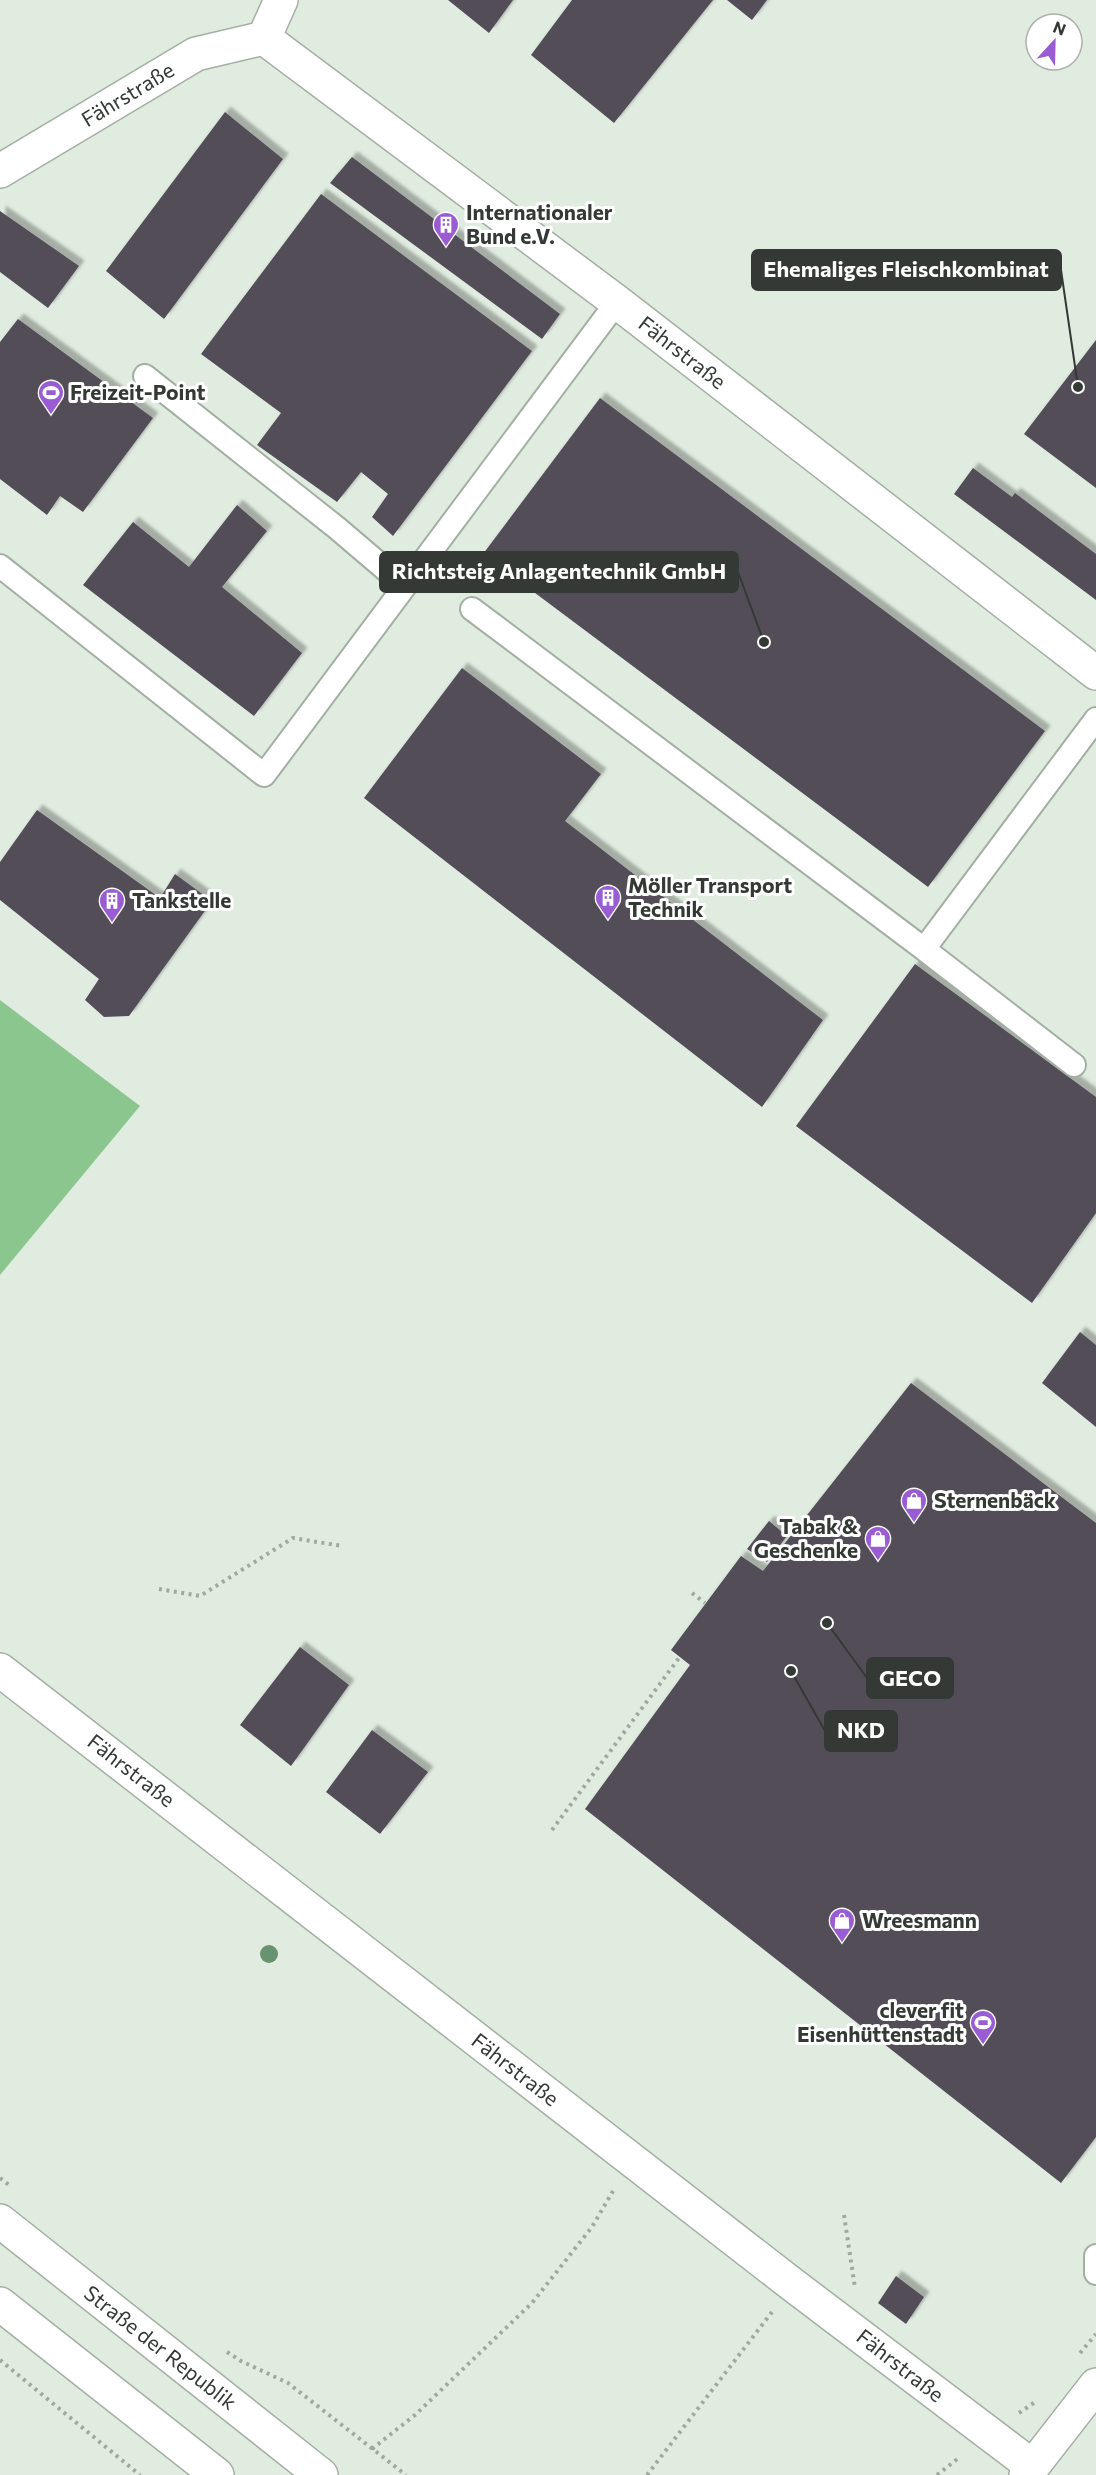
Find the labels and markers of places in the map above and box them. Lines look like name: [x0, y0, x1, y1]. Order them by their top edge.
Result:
place label: Internationaler Bund e.V.: [466, 199, 613, 248]
building icon: Internationaler Bund e.V.: [431, 210, 461, 248]
callout: Ehemaliges Fleischkombinat: [752, 250, 1061, 290]
sports icon: Freizeit-Point: [36, 378, 66, 416]
place label: Freizeit-Point: [70, 379, 206, 404]
callout: Richtsteig Anlagentechnik GmbH: [380, 552, 738, 592]
place label: Möller Transport Technik: [628, 872, 792, 921]
building icon: Möller Transport Technik: [593, 883, 623, 921]
building icon: Tankstelle: [97, 886, 127, 924]
place label: Tankstelle: [132, 887, 231, 912]
shop icon: Sternenbäck: [899, 1486, 929, 1524]
place label: Sternenbäck: [934, 1487, 1056, 1512]
place label: Tabak & Geschenke: [754, 1513, 858, 1562]
shop icon: Tabak & Geschenke: [863, 1524, 893, 1562]
callout: GECO: [867, 1658, 953, 1698]
callout: NKD: [825, 1711, 897, 1751]
shop icon: Wreesmann: [827, 1906, 857, 1944]
place label: Wreesmann: [862, 1907, 977, 1932]
place label: clever fit Eisenhüttenstadt: [797, 1997, 964, 2046]
sports icon: clever fit Eisenhüttenstadt: [968, 2008, 998, 2046]

